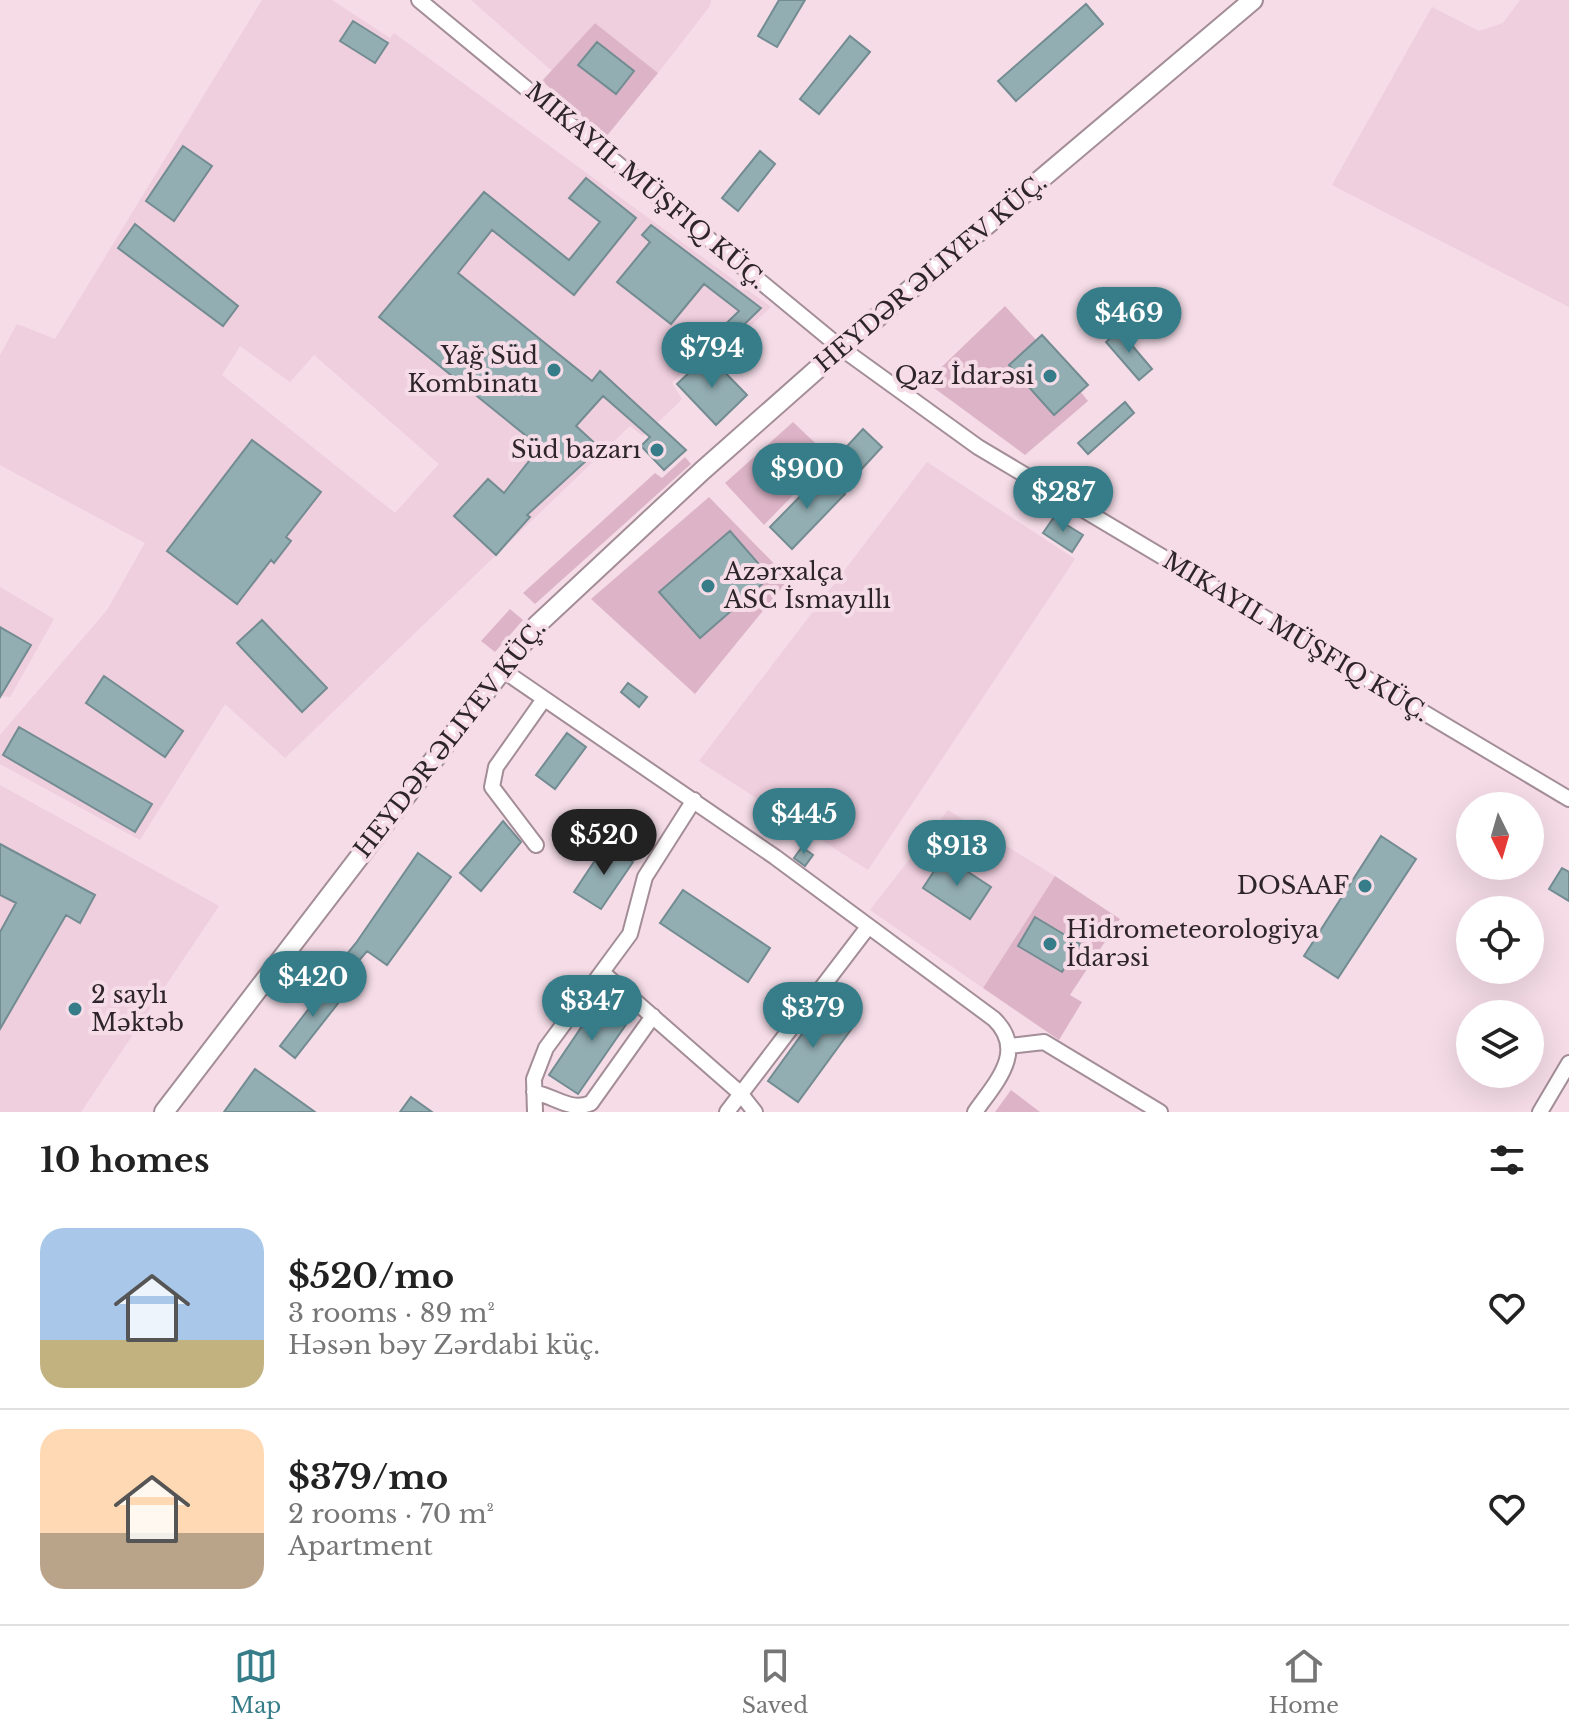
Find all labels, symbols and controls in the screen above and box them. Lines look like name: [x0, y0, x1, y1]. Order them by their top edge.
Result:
street label: MIKAYIL MÜŞFIQ KÜÇ.: [520, 76, 773, 295]
street label: HEYDƏR ƏLIYEV KÜÇ.: [808, 166, 1052, 378]
pin: $469: [1082, 287, 1176, 355]
text: $469: [1094, 297, 1164, 329]
pin: $794: [665, 322, 759, 390]
text: $794: [680, 332, 744, 364]
place label: Yağ Süd Kombinatı: [408, 341, 538, 398]
marker: Yağ Süd Kombinatı: [545, 361, 563, 379]
place label: Qaz İdarəsi: [895, 361, 1034, 390]
marker: Qaz İdarəsi: [1041, 367, 1059, 385]
place label: Süd bazarı: [511, 435, 641, 464]
marker: Süd bazarı: [648, 441, 666, 459]
pin: $900: [760, 443, 854, 511]
text: $900: [770, 453, 844, 485]
pin: $287: [1016, 466, 1110, 534]
text: $287: [1031, 476, 1095, 508]
street label: MIKAYIL MÜŞFIQ KÜÇ.: [1158, 545, 1435, 728]
place label: Azərxalça ASC İsmayıllı: [723, 557, 891, 614]
marker: Azərxalça ASC İsmayıllı: [699, 577, 717, 595]
street label: HEYDƏR ƏLIYEV KÜÇ.: [347, 614, 551, 863]
pin: $445: [757, 788, 851, 856]
north arrow: [1456, 792, 1544, 880]
map controls: [1456, 792, 1544, 1088]
text: $445: [771, 798, 837, 830]
pin: $520: [557, 809, 651, 877]
text: $520: [570, 819, 638, 851]
pin: $913: [910, 820, 1004, 888]
text: $913: [926, 830, 988, 862]
place label: DOSAAF: [1237, 871, 1349, 900]
marker: DOSAAF: [1356, 877, 1374, 895]
button: locate: [1456, 896, 1544, 984]
place label: Hidrometeorologiya İdarəsi: [1066, 915, 1319, 972]
marker: Hidrometeorologiya İdarəsi: [1041, 935, 1059, 953]
pin: $420: [266, 951, 360, 1019]
text: $420: [278, 961, 348, 993]
pin: $347: [545, 975, 639, 1043]
place label: 2 saylı Məktəb: [91, 980, 184, 1037]
pin: $379: [766, 982, 860, 1050]
text: $347: [560, 985, 624, 1017]
text: $379: [781, 992, 845, 1024]
marker: 2 saylı Məktəb: [66, 1000, 84, 1018]
button: layers: [1456, 1000, 1544, 1088]
icon: filters: [1485, 1138, 1529, 1182]
text: 10 homes: [40, 1139, 210, 1181]
text: $520/mo: [288, 1255, 454, 1297]
icon: home: [104, 1260, 200, 1356]
icon: heart: [1485, 1286, 1529, 1330]
text: 3 rooms · 89 m²: [288, 1297, 495, 1329]
text: Həsən bəy Zərdabi küç.: [288, 1329, 600, 1361]
text: $379/mo: [288, 1456, 448, 1498]
icon: home: [104, 1461, 200, 1557]
icon: heart: [1485, 1487, 1529, 1531]
text: 2 rooms · 70 m²: [288, 1498, 494, 1530]
text: Apartment: [288, 1530, 433, 1562]
tab: Map: [230, 1644, 281, 1719]
tab: Saved: [742, 1644, 808, 1719]
tab: Home: [1268, 1644, 1339, 1719]

